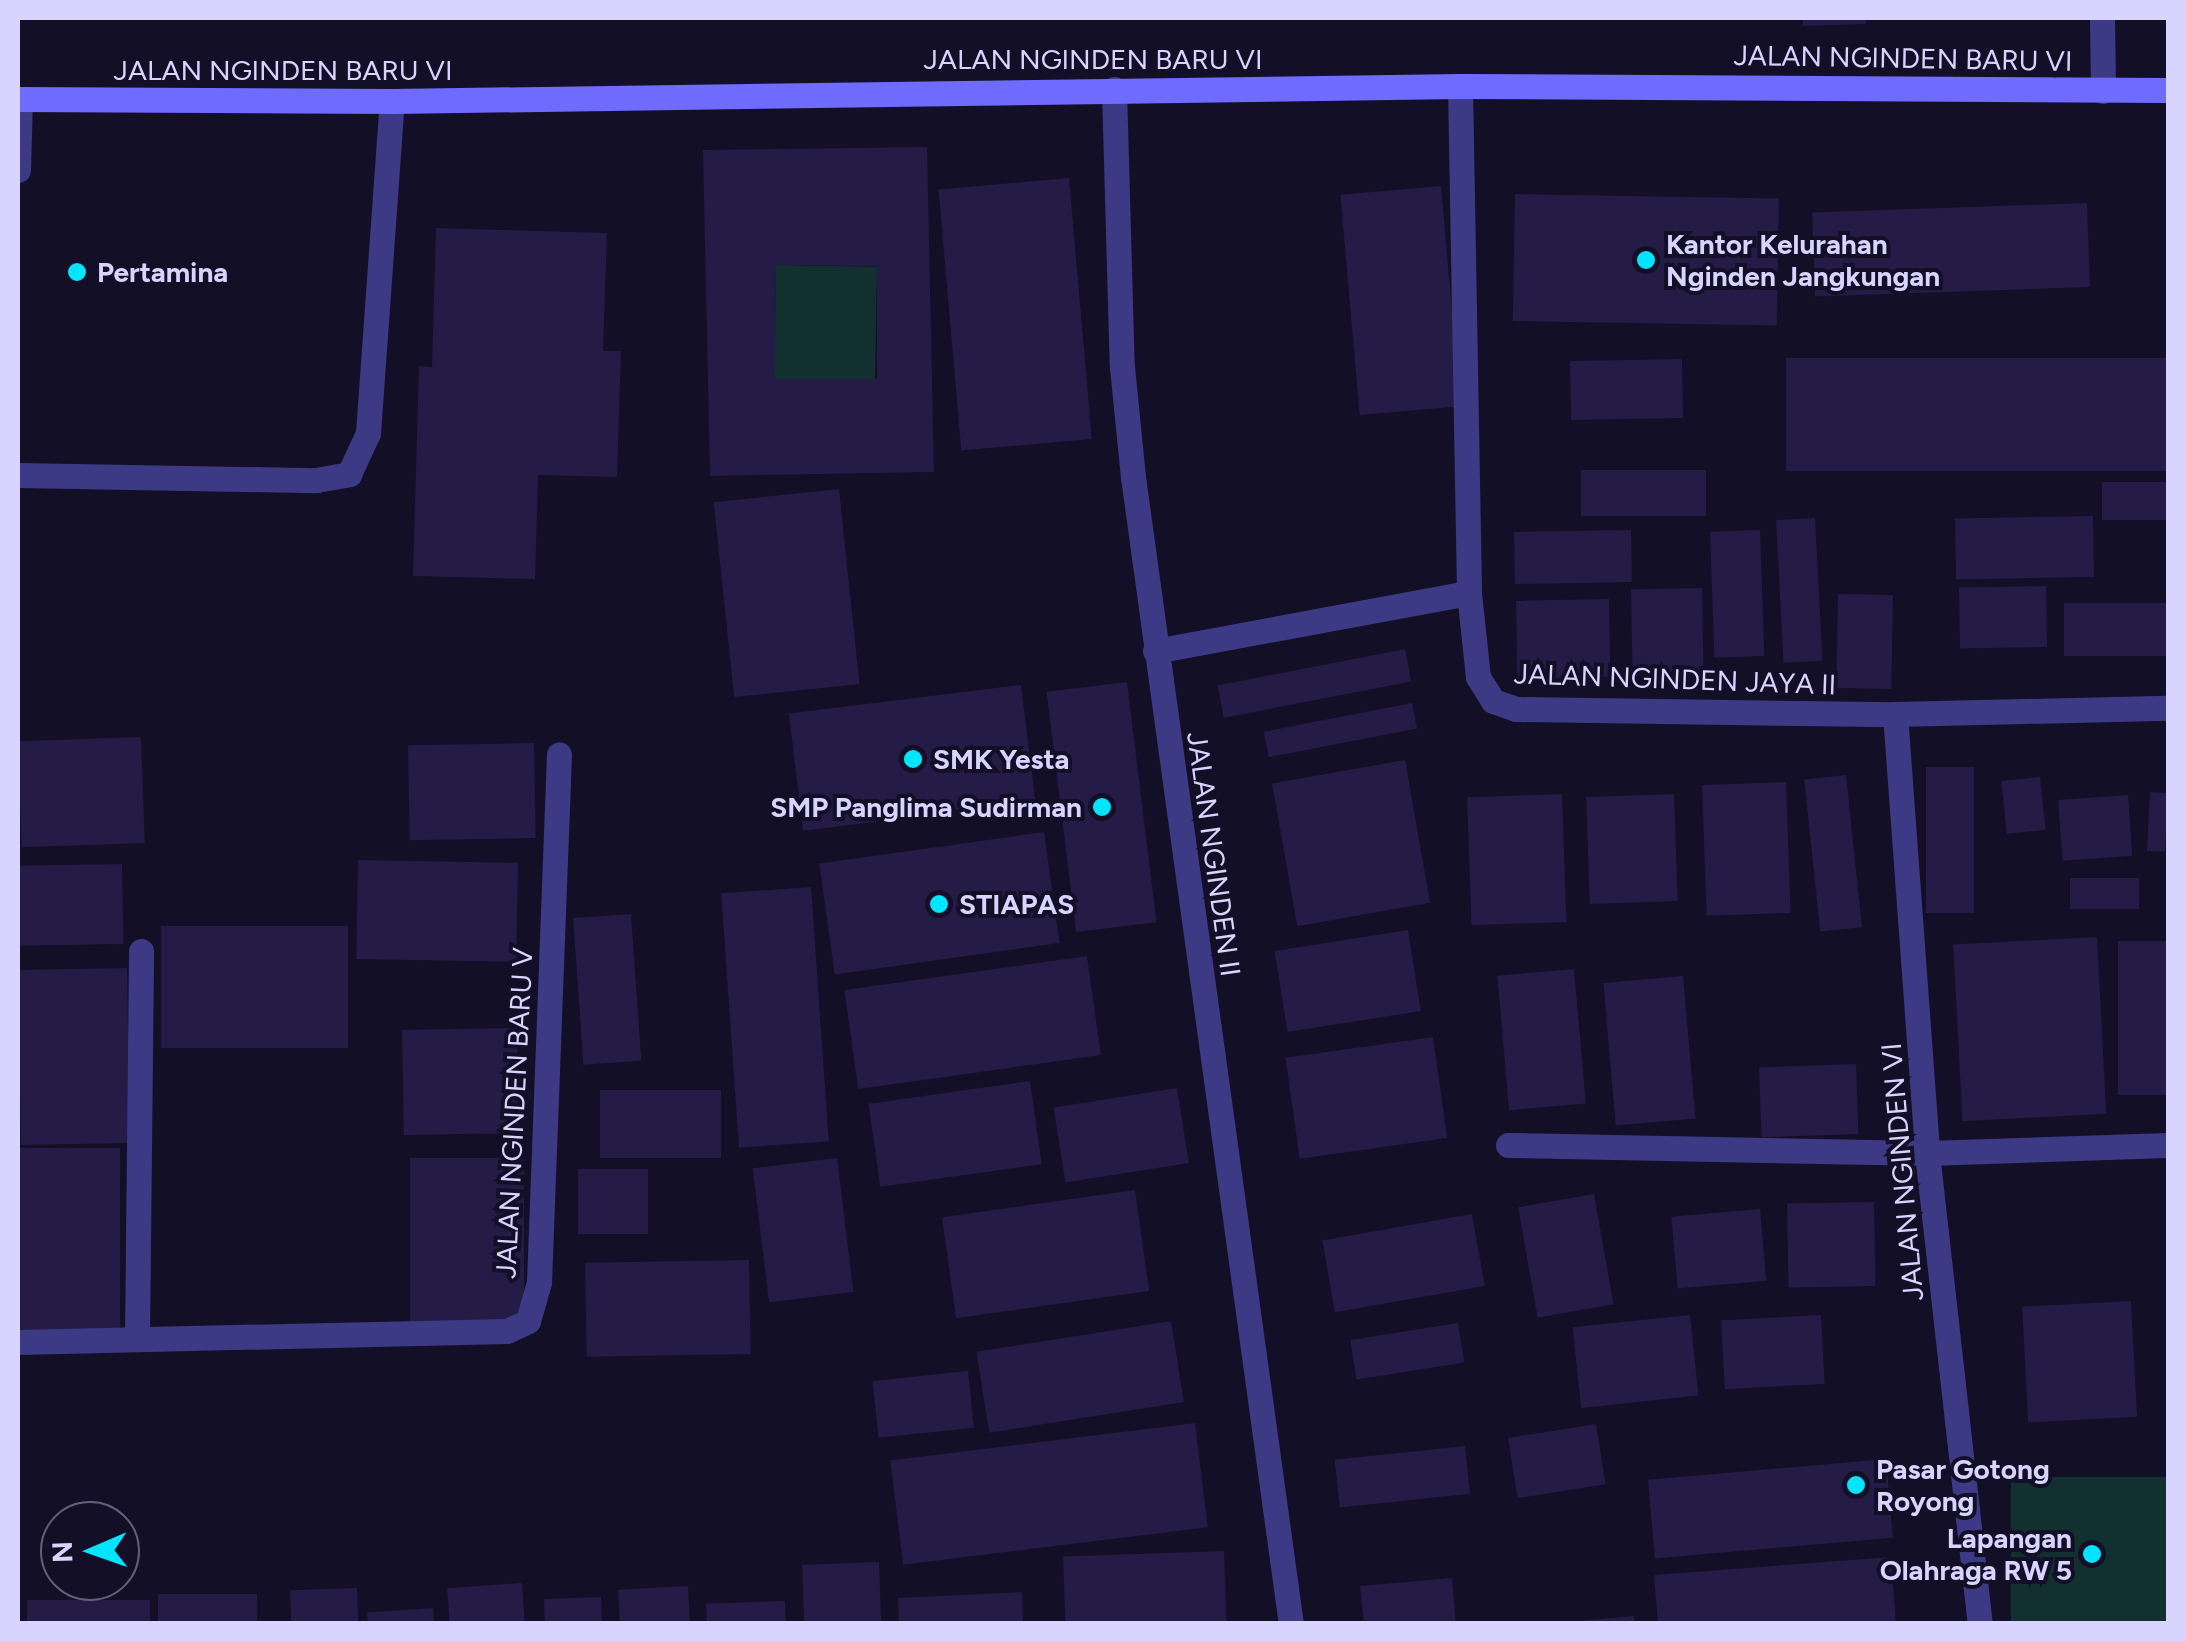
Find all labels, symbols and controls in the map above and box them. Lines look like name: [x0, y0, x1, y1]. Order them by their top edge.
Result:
street label: JALAN NGINDEN BARU VI: [1733, 38, 2073, 78]
street label: JALAN NGINDEN BARU VI: [924, 42, 1262, 76]
street label: JALAN NGINDEN BARU VI: [114, 53, 452, 87]
place label: Kantor Kelurahan Nginden Jangkungan: [1666, 227, 1940, 293]
marker: Kantor Kelurahan Nginden Jangkungan: [1635, 249, 1657, 271]
place label: Pertamina: [97, 255, 228, 289]
marker: Pertamina: [66, 261, 88, 283]
street label: JALAN NGINDEN JAYA II: [1513, 657, 1837, 701]
street label: JALAN NGINDEN II: [1180, 729, 1248, 979]
place label: SMK Yesta: [933, 742, 1069, 776]
marker: SMK Yesta: [902, 748, 924, 770]
place label: SMP Panglima Sudirman: [770, 790, 1082, 824]
marker: SMP Panglima Sudirman: [1091, 796, 1113, 818]
place label: STIAPAS: [959, 887, 1074, 921]
marker: STIAPAS: [928, 893, 950, 915]
street label: JALAN NGINDEN BARU V: [489, 947, 539, 1279]
street label: JALAN NGINDEN VI: [1874, 1042, 1930, 1302]
place label: Pasar Gotong Royong: [1876, 1452, 2050, 1518]
marker: Pasar Gotong Royong: [1845, 1474, 1867, 1496]
north arrow: [40, 1501, 140, 1601]
place label: Lapangan Olahraga RW 5: [1880, 1521, 2072, 1587]
text: N: [45, 1541, 79, 1563]
marker: Lapangan Olahraga RW 5: [2081, 1543, 2103, 1565]

